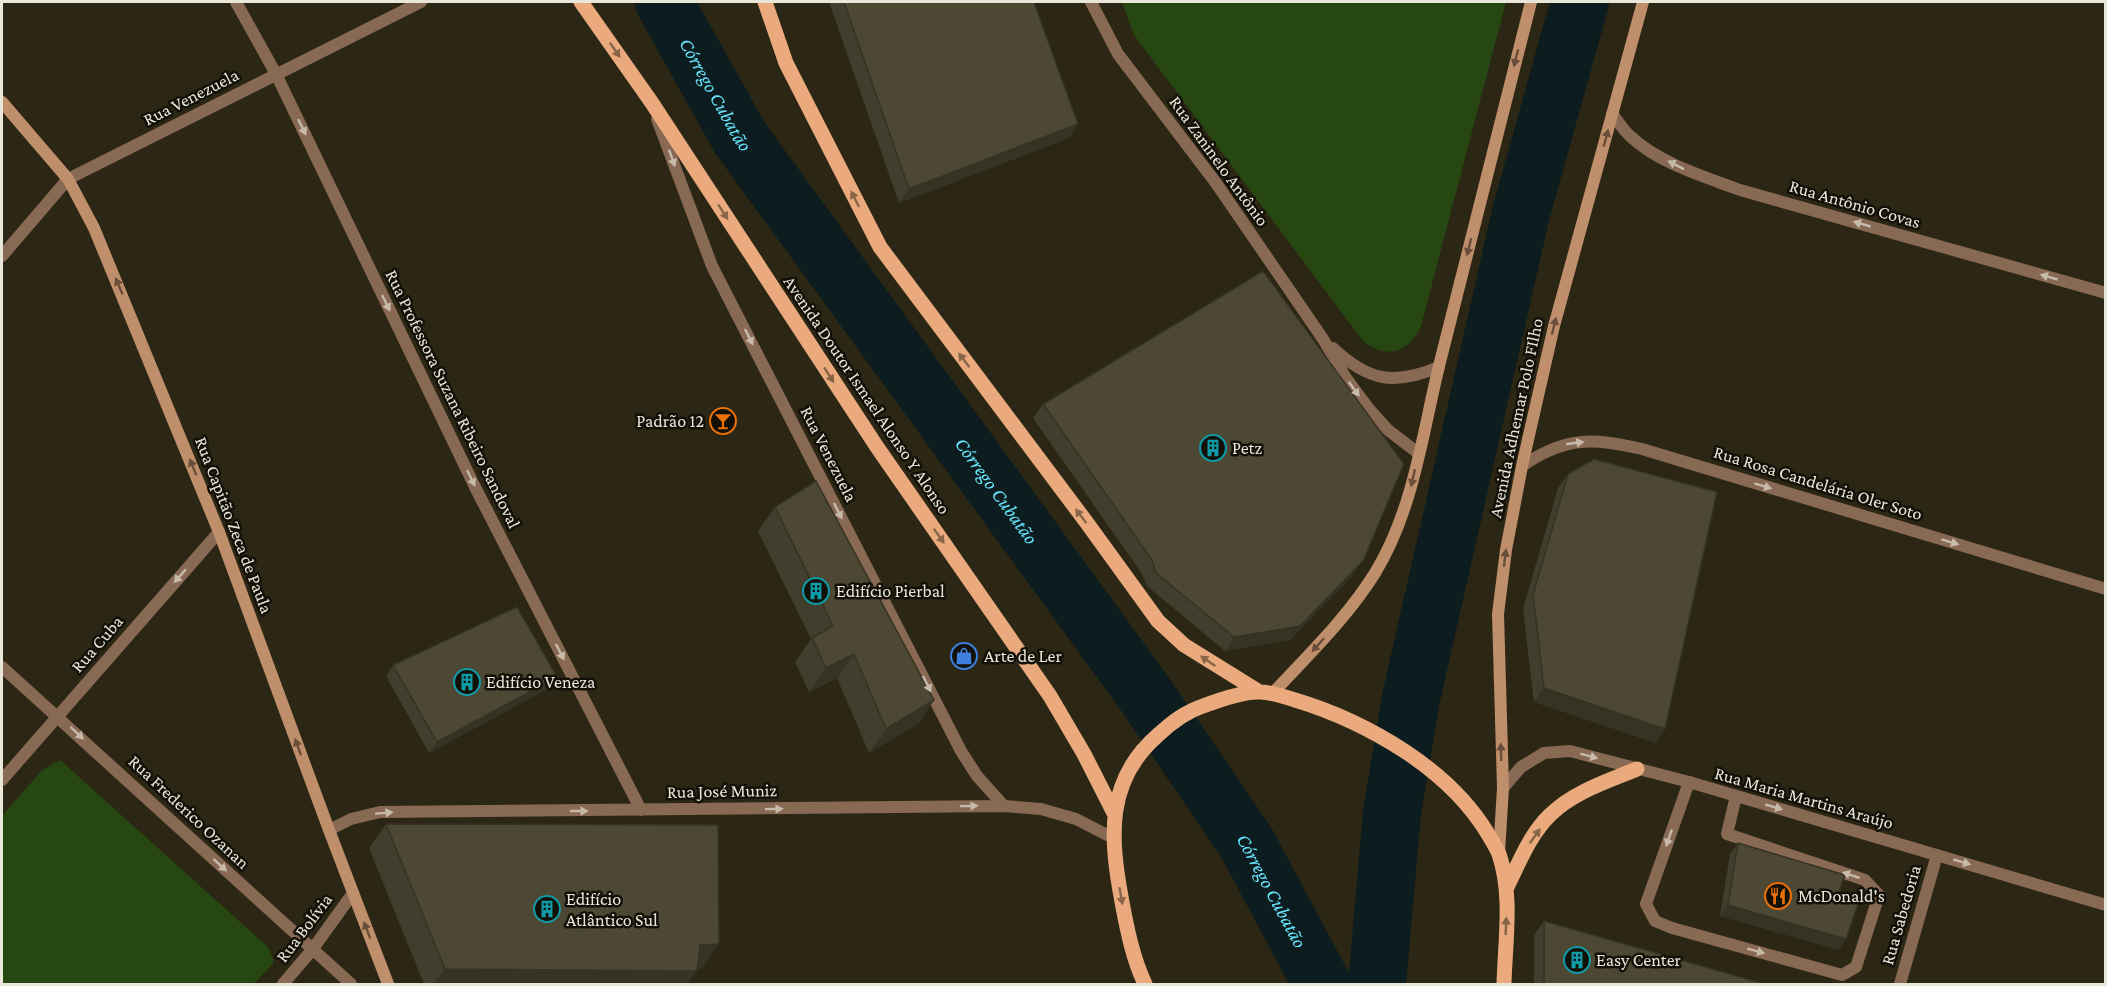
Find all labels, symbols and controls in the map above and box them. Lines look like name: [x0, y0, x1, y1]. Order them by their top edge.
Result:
water label: Córrego Cubatão: [675, 34, 757, 155]
one-way arrow: [609, 41, 620, 58]
one-way arrow: [1511, 49, 1521, 67]
street label: Rua Venezuela: [140, 64, 242, 130]
street label: Rua Zaninelo Antônio: [1165, 92, 1273, 230]
one-way arrow: [297, 118, 306, 135]
one-way arrow: [1602, 129, 1611, 147]
one-way arrow: [668, 149, 677, 167]
one-way arrow: [1668, 160, 1685, 169]
street label: Rua Antônio Covas: [1787, 176, 1923, 232]
one-way arrow: [850, 190, 860, 207]
one-way arrow: [717, 204, 728, 220]
one-way arrow: [1852, 219, 1871, 229]
one-way arrow: [1463, 238, 1473, 257]
street label: Rua Professora Suzana Ribeiro Sandoval: [382, 266, 525, 532]
street label: Avenida Doutor Ismael Alonso Y Alonso: [780, 272, 954, 518]
one-way arrow: [2040, 272, 2058, 282]
one-way arrow: [114, 277, 123, 295]
one-way arrow: [382, 294, 391, 311]
street label: Avenida Adhemar Polo FIlho: [1485, 316, 1547, 520]
one-way arrow: [1550, 317, 1560, 335]
one-way arrow: [743, 328, 753, 346]
one-way arrow: [959, 352, 971, 367]
one-way arrow: [824, 367, 835, 383]
one-way arrow: [1348, 380, 1360, 396]
street label: Rua Venezuela: [796, 403, 862, 505]
bar icon: Padrão 12: [708, 406, 738, 436]
place label: Padrão 12: [636, 411, 704, 431]
water label: Córrego Cubatão: [951, 433, 1043, 548]
building icon: Petz: [1198, 433, 1228, 463]
street label: Rua Capitão Zeca de Paula: [191, 434, 277, 616]
place label: Petz: [1232, 438, 1262, 458]
one-way arrow: [1566, 438, 1585, 448]
street label: Rua Rosa Candelária Oler Soto: [1711, 442, 1925, 524]
one-way arrow: [188, 457, 198, 475]
one-way arrow: [1407, 468, 1417, 487]
one-way arrow: [466, 470, 475, 487]
one-way arrow: [1754, 482, 1772, 491]
one-way arrow: [833, 502, 842, 519]
one-way arrow: [1076, 508, 1088, 523]
one-way arrow: [933, 528, 945, 544]
one-way arrow: [1941, 538, 1959, 547]
one-way arrow: [1500, 548, 1510, 567]
one-way arrow: [173, 568, 187, 583]
building icon: Edifício Pierbal: [801, 576, 831, 606]
place label: Edifício Pierbal: [836, 581, 945, 601]
street label: Rua Cuba: [67, 612, 127, 676]
one-way arrow: [1312, 637, 1325, 652]
shop icon: Arte de Ler: [949, 641, 979, 671]
one-way arrow: [555, 644, 565, 661]
place label: Arte de Ler: [984, 646, 1062, 666]
one-way arrow: [1201, 655, 1217, 667]
building icon: Edifício Veneza: [452, 667, 482, 697]
place label: Edifício Veneza: [486, 672, 595, 692]
one-way arrow: [921, 675, 931, 693]
one-way arrow: [69, 726, 84, 740]
one-way arrow: [293, 738, 303, 756]
one-way arrow: [1497, 743, 1506, 762]
street label: Rua Frederico Ozanan: [125, 751, 254, 873]
one-way arrow: [1580, 752, 1598, 761]
street label: Rua Maria Martins Araújo: [1712, 763, 1896, 834]
street label: Rua José Muniz: [667, 780, 778, 802]
one-way arrow: [959, 801, 978, 811]
one-way arrow: [1765, 803, 1784, 813]
one-way arrow: [764, 804, 783, 814]
one-way arrow: [569, 806, 588, 816]
one-way arrow: [374, 808, 393, 818]
one-way arrow: [1528, 828, 1540, 843]
water label: Córrego Cubatão: [1232, 829, 1312, 952]
one-way arrow: [1664, 829, 1674, 847]
one-way arrow: [212, 858, 227, 871]
one-way arrow: [1953, 858, 1971, 867]
street label: Rua Sabedoria: [1877, 863, 1925, 967]
one-way arrow: [1841, 870, 1859, 880]
restaurant icon: McDonald's: [1763, 881, 1793, 911]
place label: McDonald's: [1798, 886, 1885, 906]
one-way arrow: [1117, 887, 1126, 906]
place label: Edifício Atlântico Sul: [566, 889, 658, 930]
street label: Rua Bolívia: [272, 890, 336, 966]
building icon: Edifício Atlântico Sul: [532, 894, 562, 924]
one-way arrow: [1501, 917, 1510, 936]
one-way arrow: [362, 921, 371, 939]
building icon: Easy Center: [1562, 945, 1592, 975]
one-way arrow: [1747, 947, 1765, 956]
place label: Easy Center: [1596, 950, 1682, 970]

